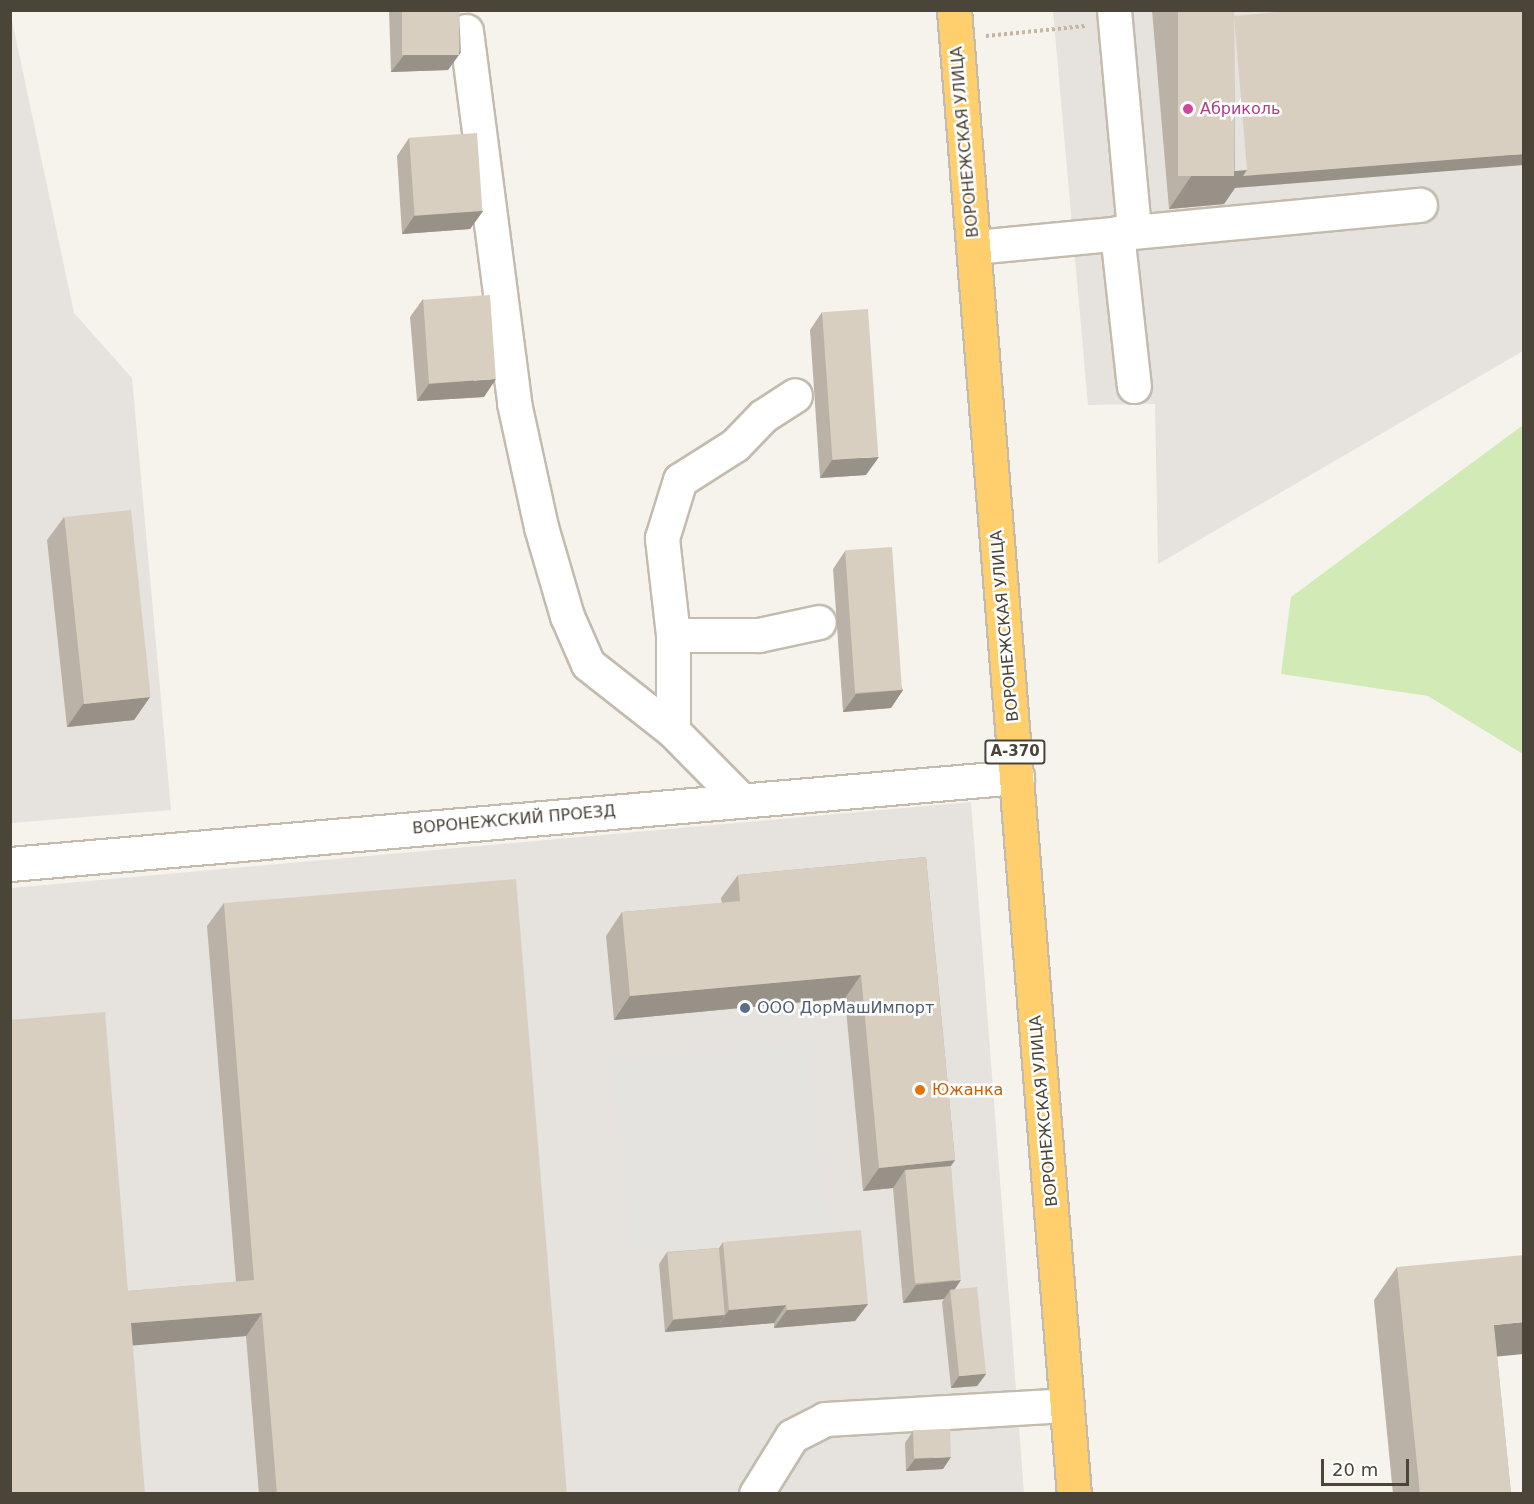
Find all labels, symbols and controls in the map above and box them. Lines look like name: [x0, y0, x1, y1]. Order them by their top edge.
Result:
street label: ВОРОНЕЖСКАЯ УЛИЦА: [947, 46, 983, 238]
place label: Абриколь: [1200, 99, 1280, 119]
marker: Абриколь: [1181, 102, 1195, 116]
street label: ВОРОНЕЖСКАЯ УЛИЦА: [987, 530, 1023, 722]
road number: А-370: [984, 740, 1046, 764]
street label: ВОРОНЕЖСКИЙ ПРОЕЗД: [412, 802, 616, 838]
place label: ООО ДорМашИмпорт: [757, 998, 934, 1018]
marker: ООО ДорМашИмпорт: [738, 1001, 752, 1015]
street label: ВОРОНЕЖСКАЯ УЛИЦА: [1026, 1015, 1062, 1207]
place label: Южанка: [932, 1080, 1003, 1100]
marker: Южанка: [913, 1083, 927, 1097]
scale bar: [1324, 1447, 1412, 1485]
text: 20 m: [1332, 1459, 1378, 1480]

